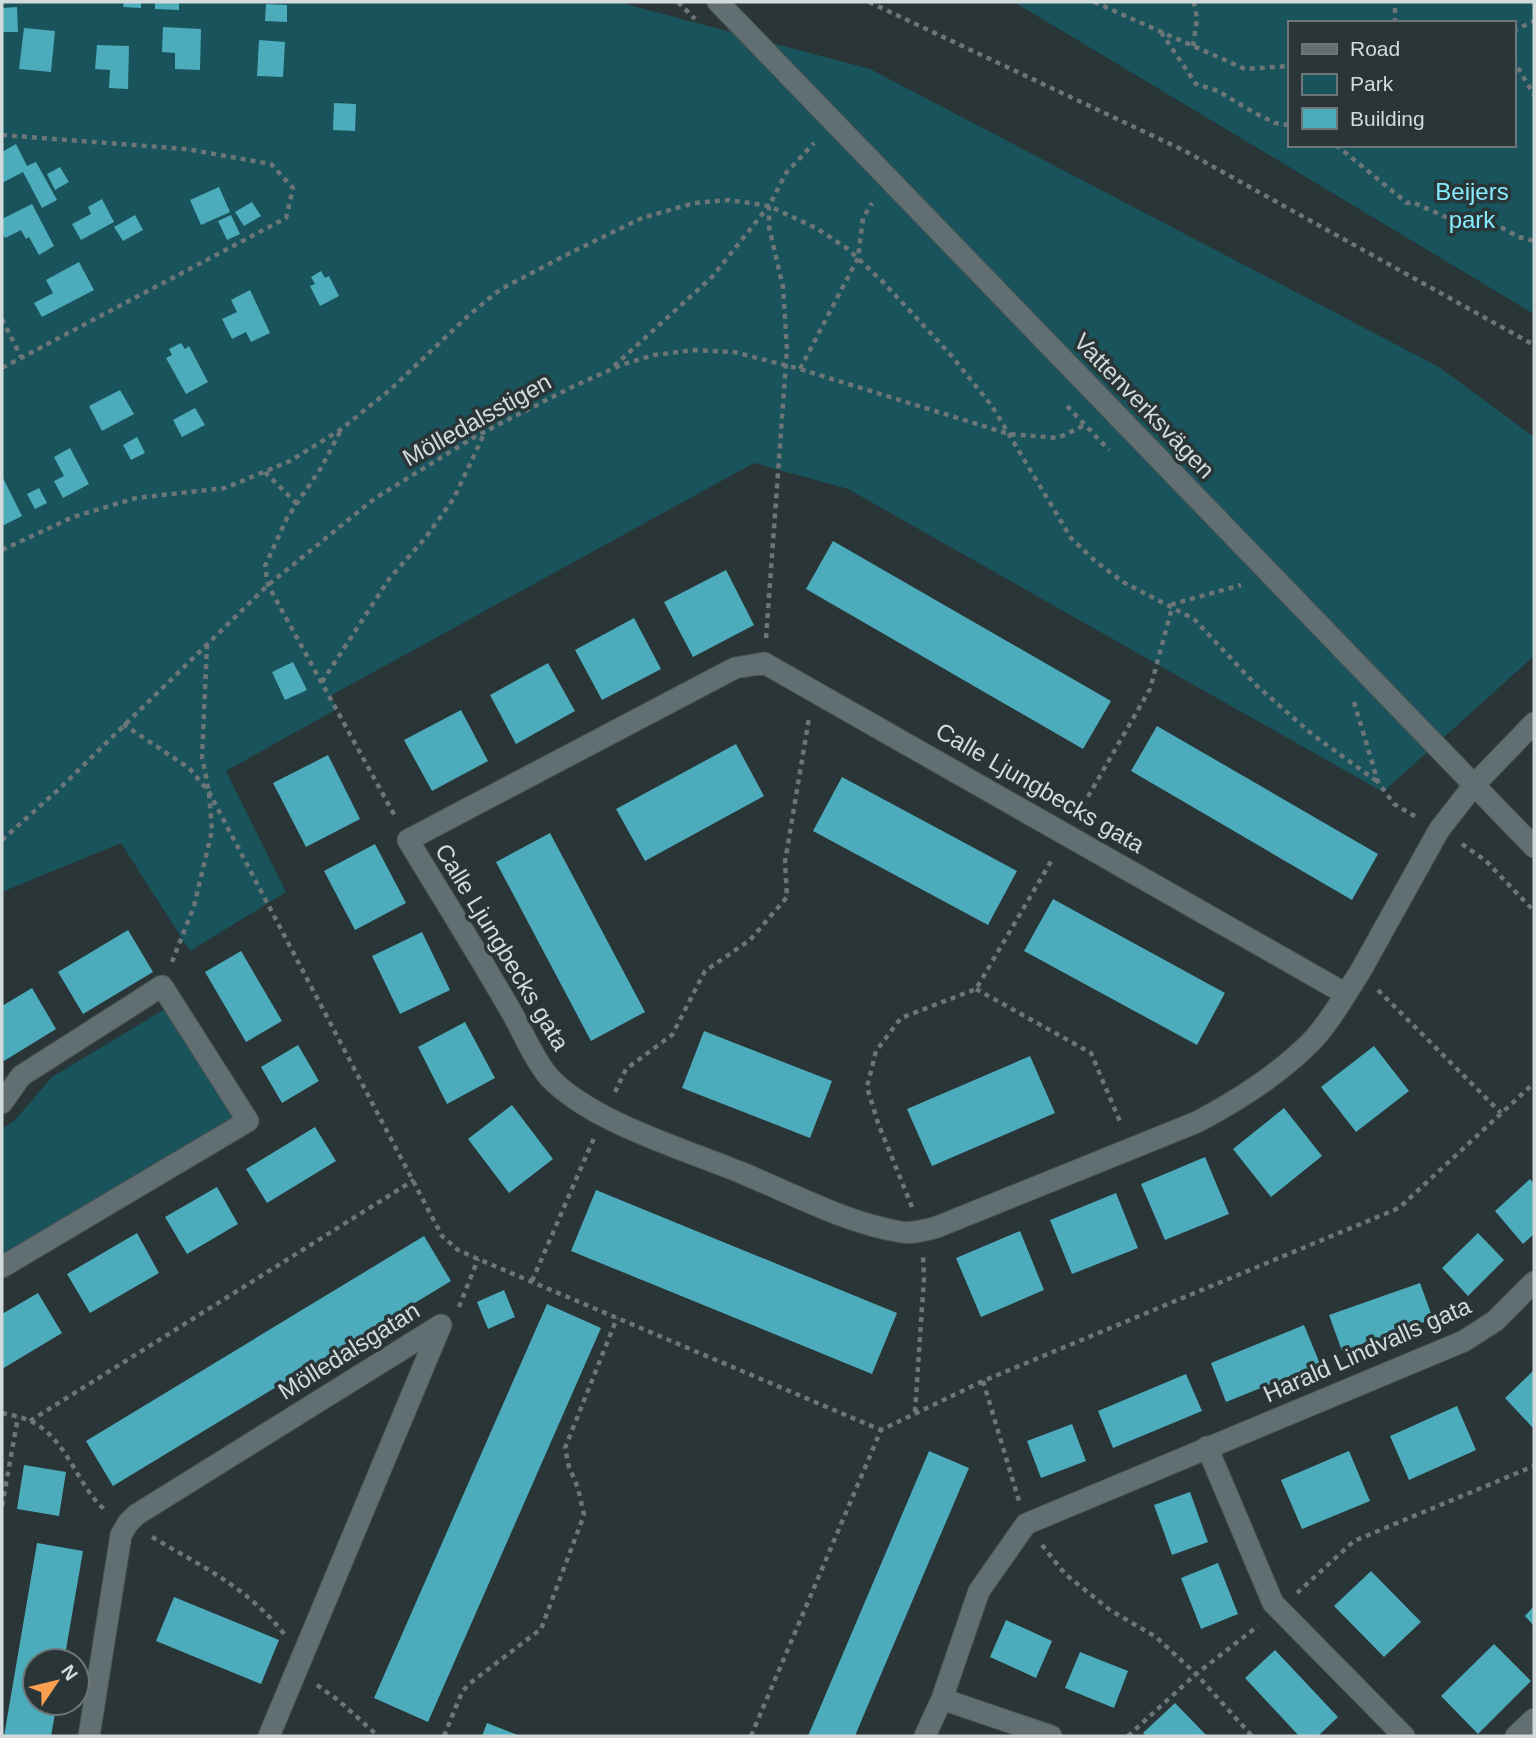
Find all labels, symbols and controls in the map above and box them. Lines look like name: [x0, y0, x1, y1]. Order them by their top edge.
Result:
legend: [1288, 21, 1515, 147]
text: Road: [1350, 37, 1400, 60]
text: Park: [1350, 72, 1394, 95]
text: Building: [1350, 107, 1425, 130]
park label: Beijers park: [1435, 178, 1509, 233]
street label: Vattenverksvägen: [1069, 328, 1220, 483]
street label: Mölledalsstigen: [398, 368, 556, 471]
street label: Calle Ljungbecks gata: [931, 717, 1150, 859]
street label: Calle Ljungbecks gata: [430, 839, 575, 1055]
street label: Harald Lindvalls gata: [1259, 1291, 1475, 1407]
street label: Mölledalsgatan: [273, 1296, 424, 1405]
north arrow: [21, 1647, 91, 1717]
text: N: [57, 1661, 82, 1684]

